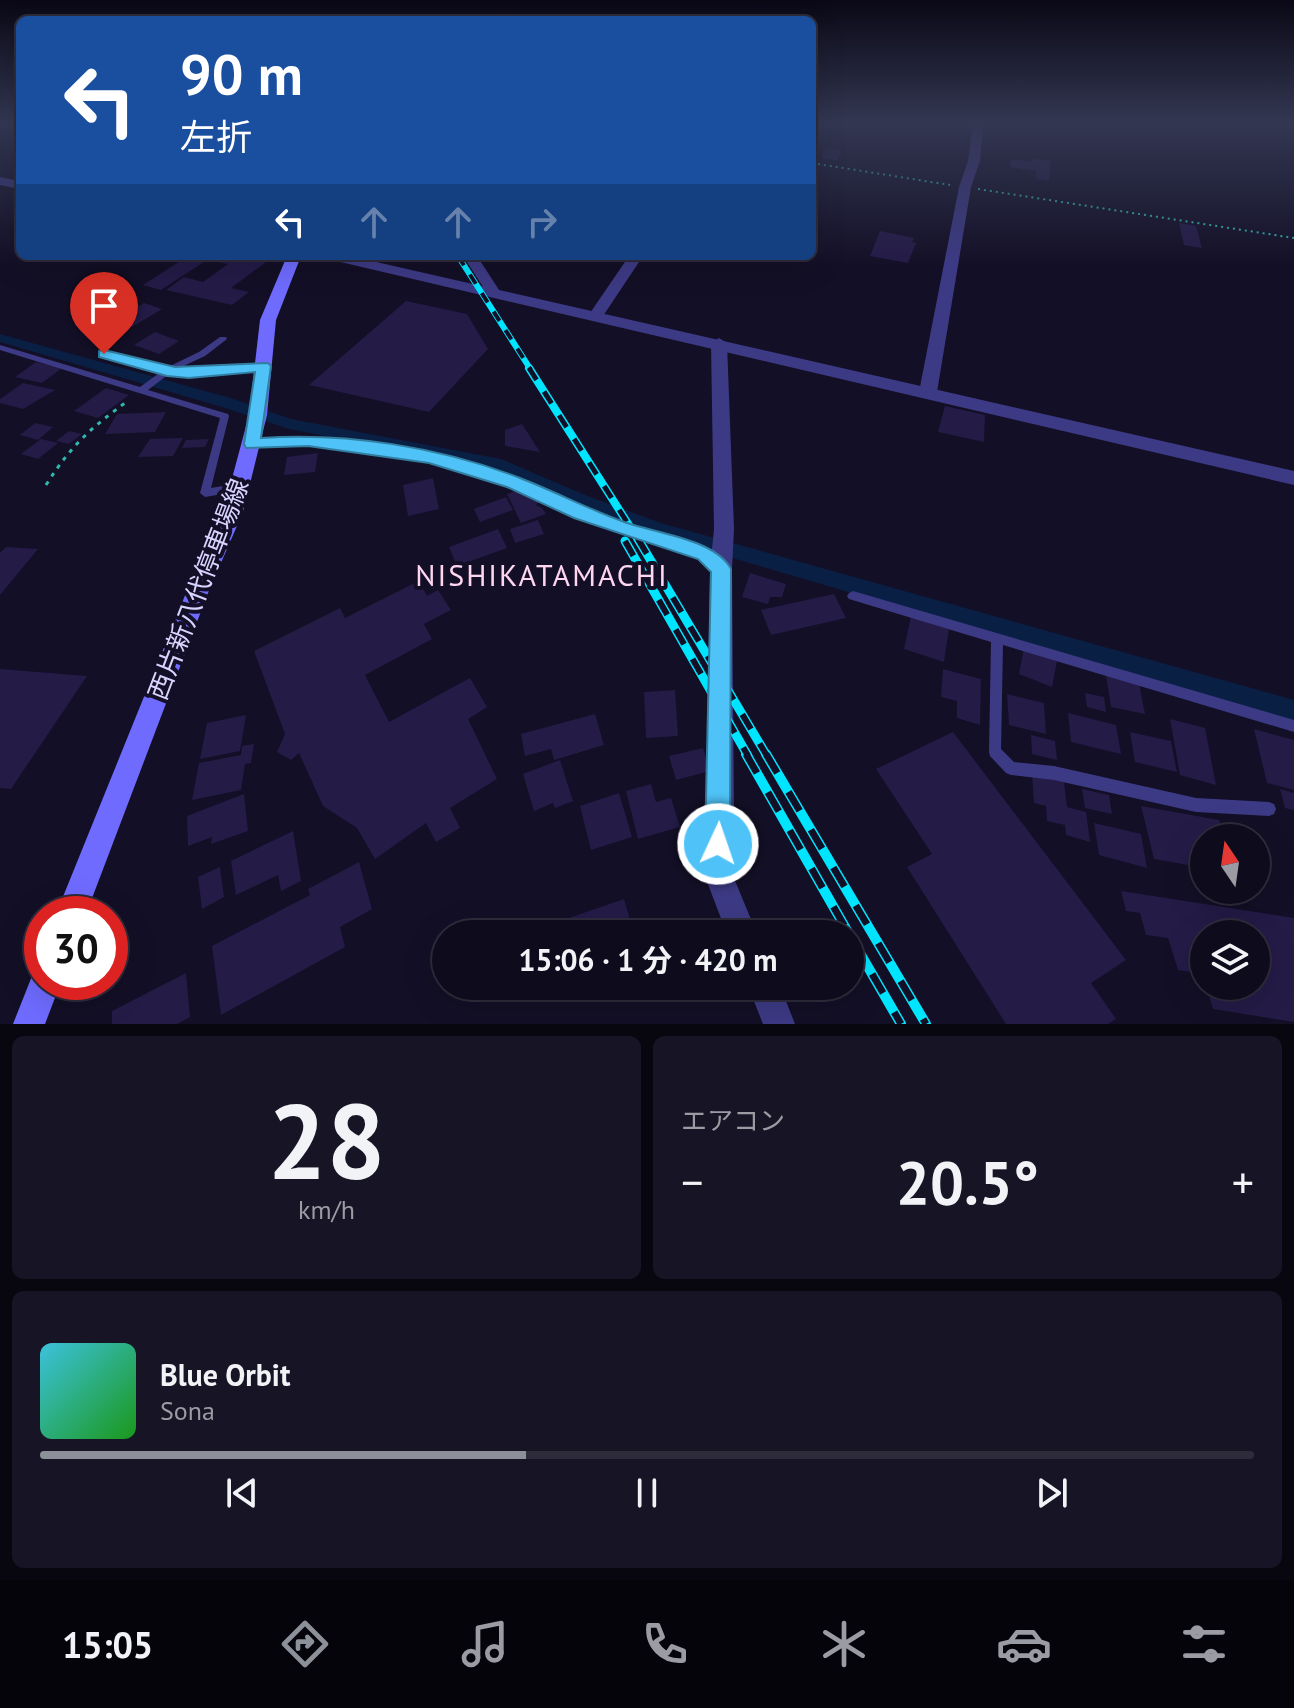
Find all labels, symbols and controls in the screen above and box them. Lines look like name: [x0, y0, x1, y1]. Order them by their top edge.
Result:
text: 90 m: [180, 38, 303, 110]
icon: left: [48, 48, 152, 152]
text: 左折: [180, 113, 252, 160]
icon: left: [268, 200, 312, 244]
icon: ahead: [352, 200, 396, 244]
icon: ahead: [436, 200, 480, 244]
icon: right: [520, 200, 564, 244]
pin: [70, 272, 138, 354]
icon: arrive: [82, 284, 126, 328]
street label: 西片新八代停車場線: [141, 474, 255, 704]
district label: NISHIKATAMACHI: [415, 555, 669, 594]
position arrow: [676, 802, 760, 886]
north arrow: [1190, 824, 1270, 904]
map controls: [1190, 824, 1270, 1000]
speed limit sign: 30: [24, 896, 128, 1000]
button: layers: [1190, 920, 1270, 1000]
text: 15:06 · 1 分 · 420 m: [518, 940, 778, 979]
text: 28: [268, 1073, 385, 1208]
text: エアコン: [681, 1104, 785, 1137]
text: 20.5°: [896, 1143, 1039, 1221]
text: −: [681, 1153, 703, 1210]
text: +: [1232, 1153, 1254, 1210]
text: km/h: [298, 1193, 355, 1226]
text: Blue Orbit: [160, 1355, 290, 1394]
text: Sona: [160, 1394, 215, 1427]
icon: previous: [220, 1471, 264, 1515]
icon: pause: [625, 1471, 669, 1515]
icon: next: [1030, 1471, 1074, 1515]
icon: directions: [277, 1616, 333, 1672]
icon: music: [457, 1616, 513, 1672]
icon: phone: [637, 1616, 693, 1672]
icon: climate: [816, 1616, 872, 1672]
icon: car: [996, 1616, 1052, 1672]
icon: filters: [1176, 1616, 1232, 1672]
text: 15:05: [62, 1621, 153, 1668]

